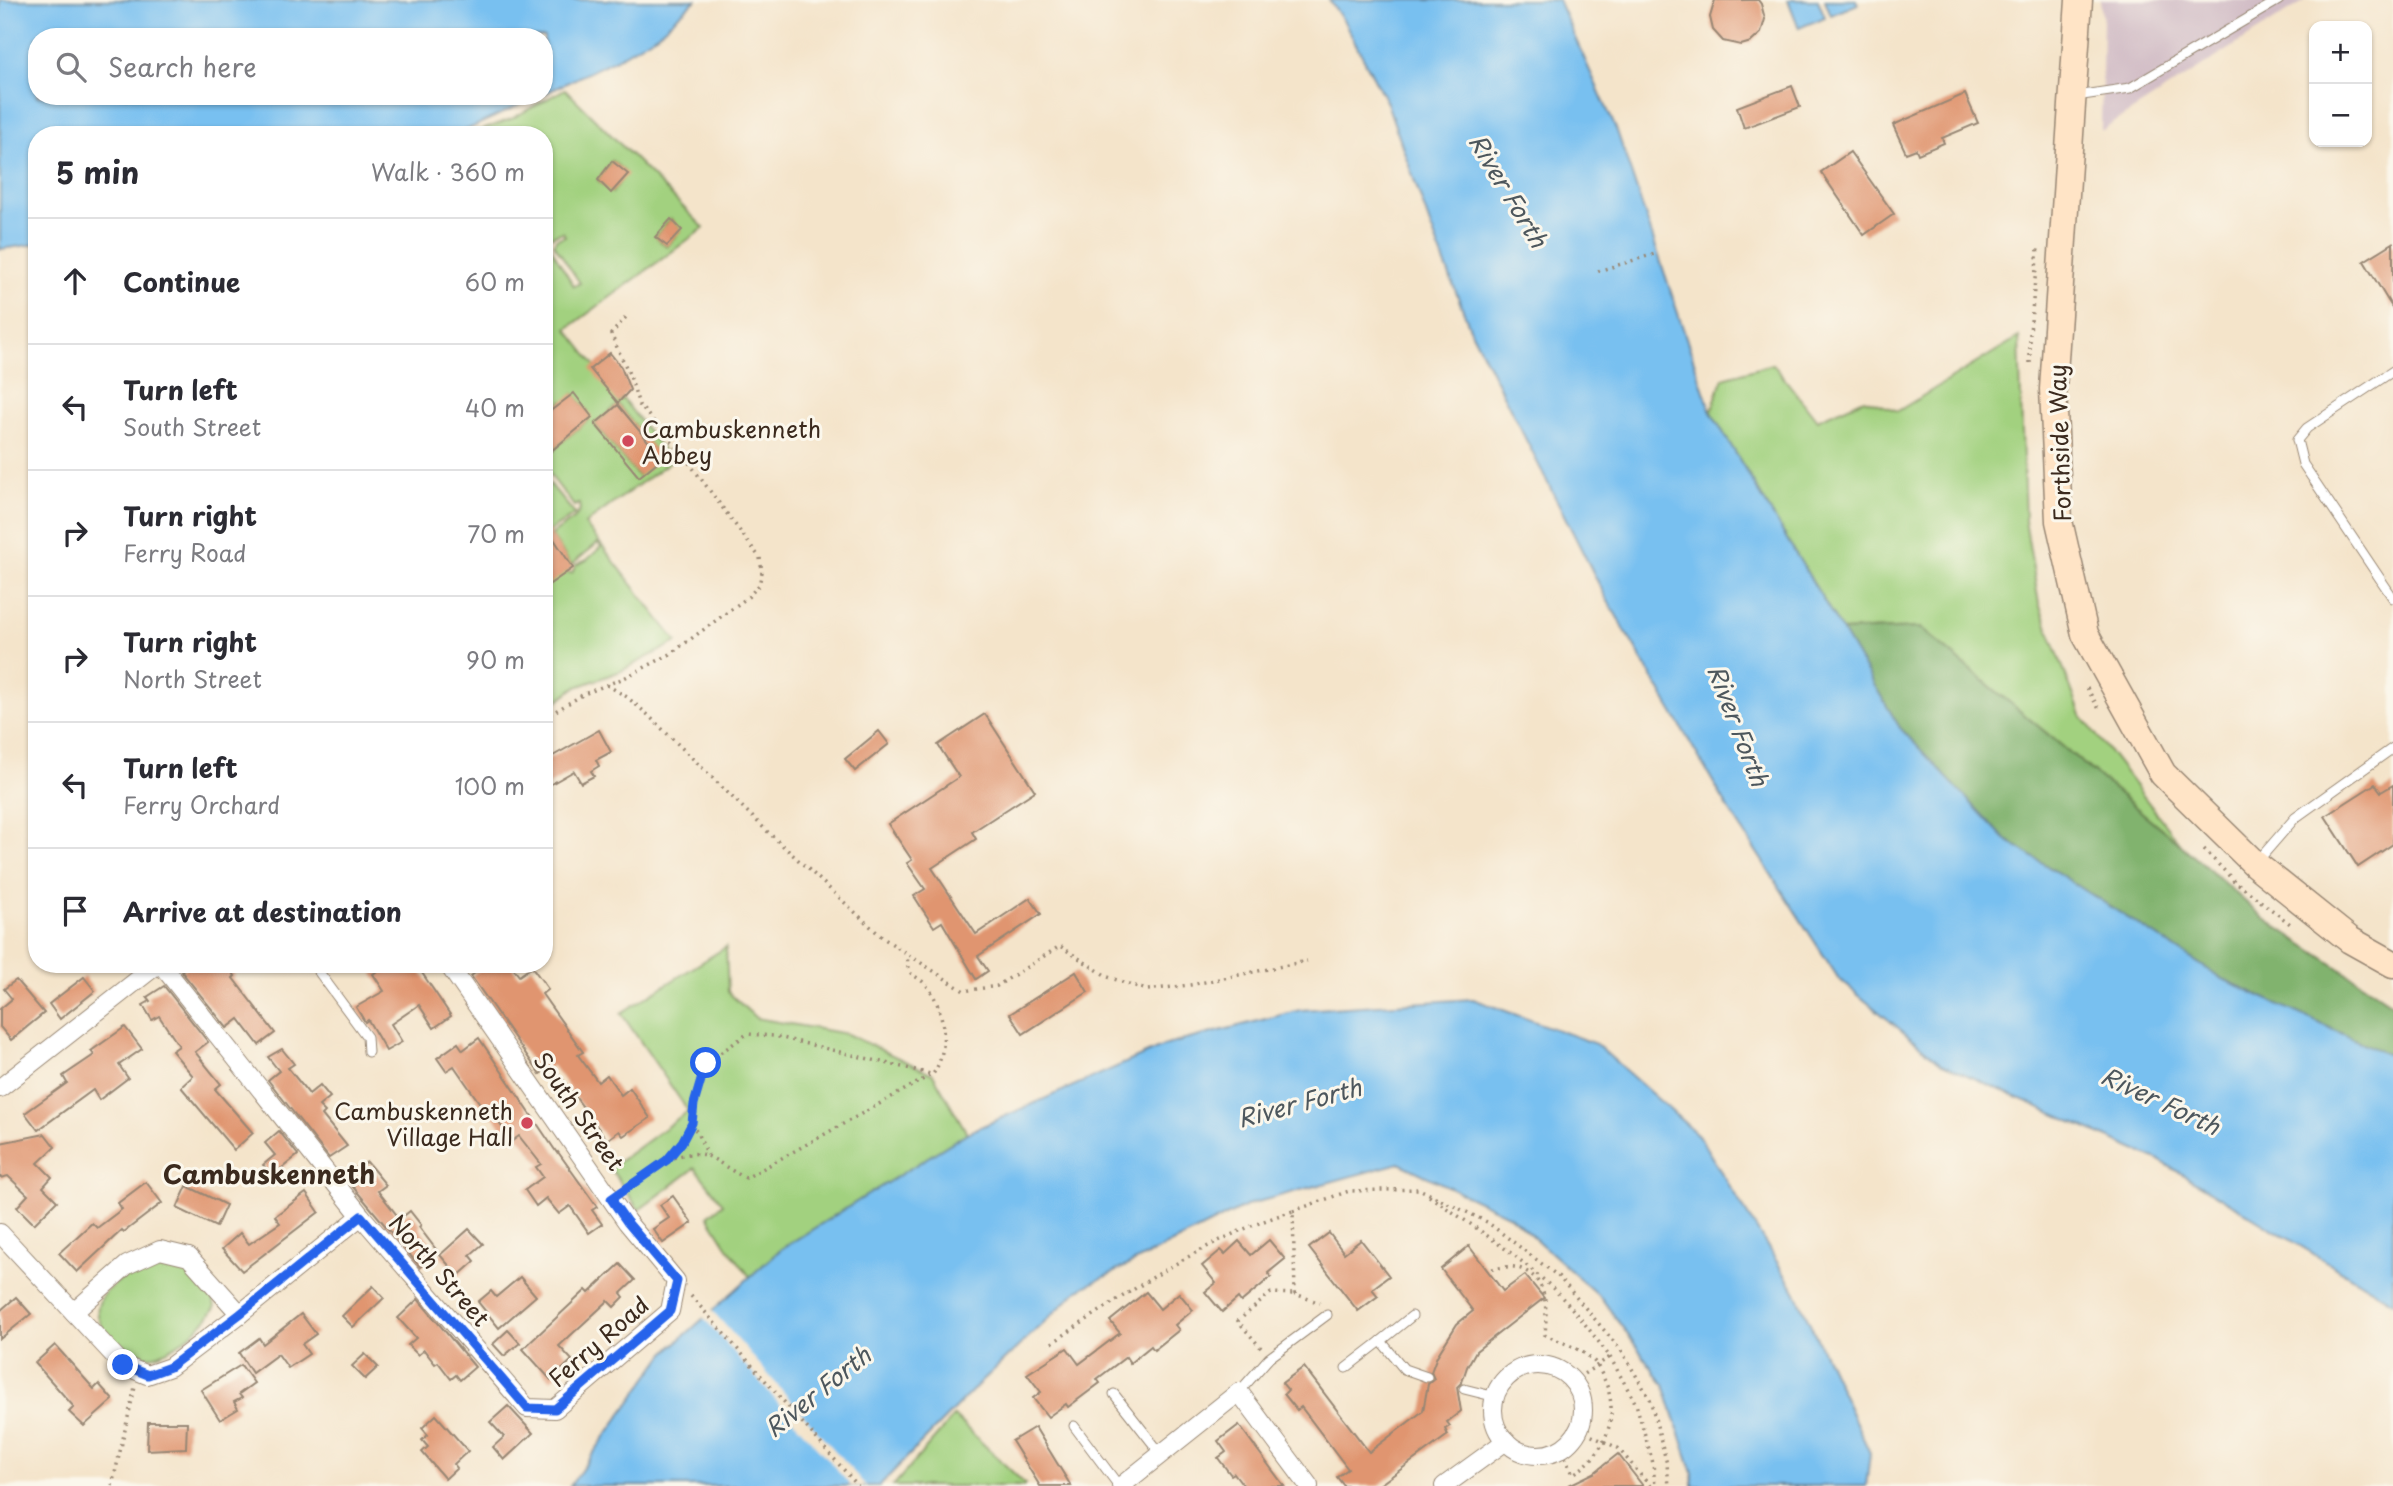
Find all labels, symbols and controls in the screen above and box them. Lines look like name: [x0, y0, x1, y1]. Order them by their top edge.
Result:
map controls: [2309, 21, 2372, 147]
button: +: [2309, 21, 2372, 84]
search box: [28, 28, 553, 105]
text: Search here: [108, 47, 257, 86]
icon: search: [52, 48, 90, 86]
button: −: [2309, 84, 2372, 147]
water label: River Forth: [1461, 126, 1558, 255]
text: 5 min: [56, 149, 139, 194]
text: Walk · 360 m: [371, 154, 525, 189]
icon: ahead: [56, 262, 94, 300]
text: Continue: [123, 262, 240, 301]
text: 60 m: [465, 264, 525, 299]
street label: Forthside Way: [2039, 364, 2079, 522]
text: Turn left: [123, 370, 238, 409]
icon: left: [56, 388, 94, 426]
text: 40 m: [465, 390, 525, 425]
text: South Street: [123, 409, 261, 444]
place label: Cambuskenneth Abbey: [642, 411, 821, 472]
marker: Cambuskenneth Abbey: [620, 433, 636, 449]
text: Turn right: [123, 496, 257, 535]
icon: right: [56, 514, 94, 552]
text: 70 m: [467, 516, 525, 551]
text: Ferry Road: [123, 535, 246, 570]
text: Turn right: [123, 622, 257, 661]
icon: right: [56, 640, 94, 678]
text: 90 m: [466, 642, 525, 677]
water label: River Forth: [1699, 659, 1779, 792]
text: North Street: [123, 661, 262, 696]
text: Turn left: [123, 748, 238, 787]
icon: left: [56, 766, 94, 804]
text: 100 m: [455, 768, 525, 803]
text: Ferry Orchard: [123, 787, 280, 822]
icon: arrive: [56, 892, 94, 930]
text: Arrive at destination: [123, 892, 402, 931]
street label: South Street: [526, 1044, 634, 1178]
route start: [690, 1047, 721, 1078]
water label: River Forth: [2096, 1057, 2227, 1144]
water label: River Forth: [1233, 1068, 1366, 1136]
place label: Cambuskenneth Village Hall: [334, 1093, 513, 1154]
marker: Cambuskenneth Village Hall: [519, 1115, 535, 1131]
district label: Cambuskenneth: [163, 1154, 375, 1193]
street label: North Street: [381, 1206, 499, 1334]
street label: Ferry Road: [540, 1287, 656, 1395]
water label: River Forth: [756, 1336, 879, 1445]
route end: [107, 1349, 138, 1380]

